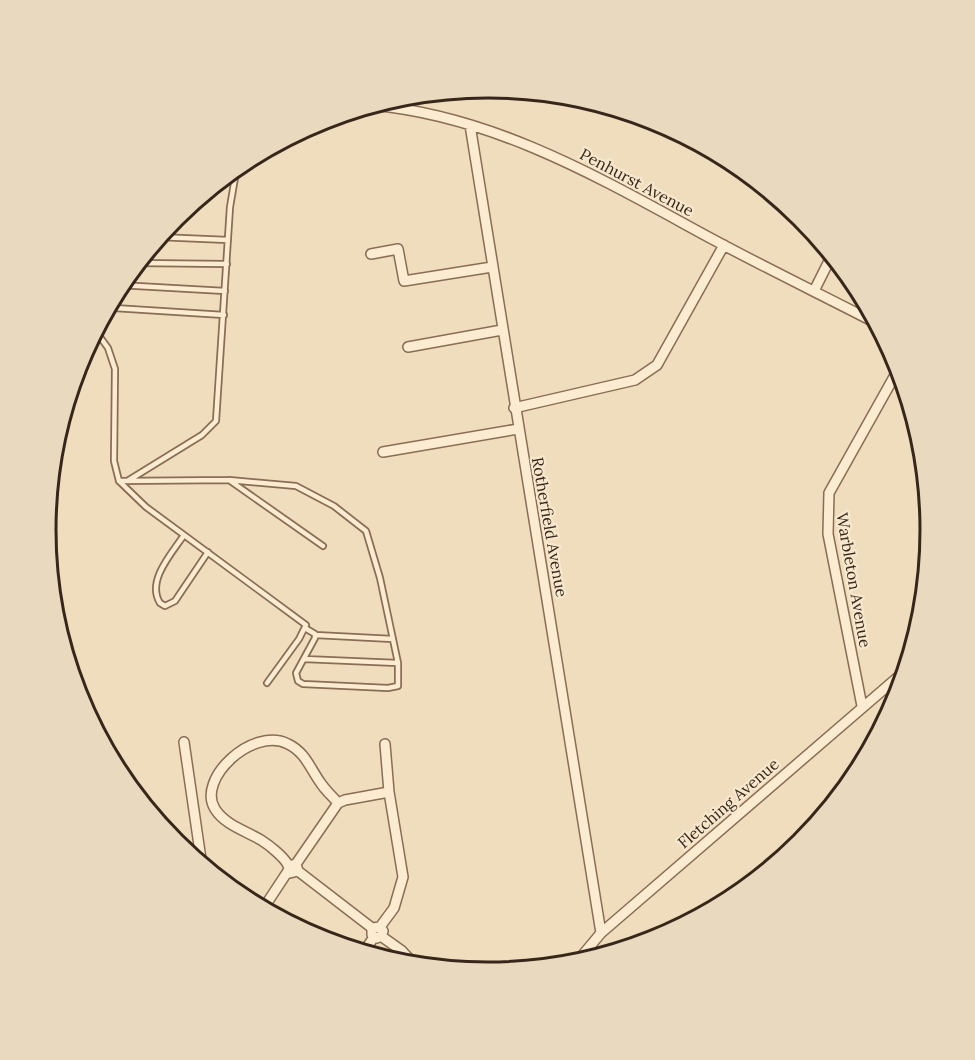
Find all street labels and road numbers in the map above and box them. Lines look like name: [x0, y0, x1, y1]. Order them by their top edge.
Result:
street label: Penhurst Avenue: [577, 144, 698, 221]
street label: Rotherfield Avenue: [528, 455, 572, 599]
street label: Warbleton Avenue: [832, 511, 876, 649]
street label: Fletching Avenue: [673, 753, 783, 852]

